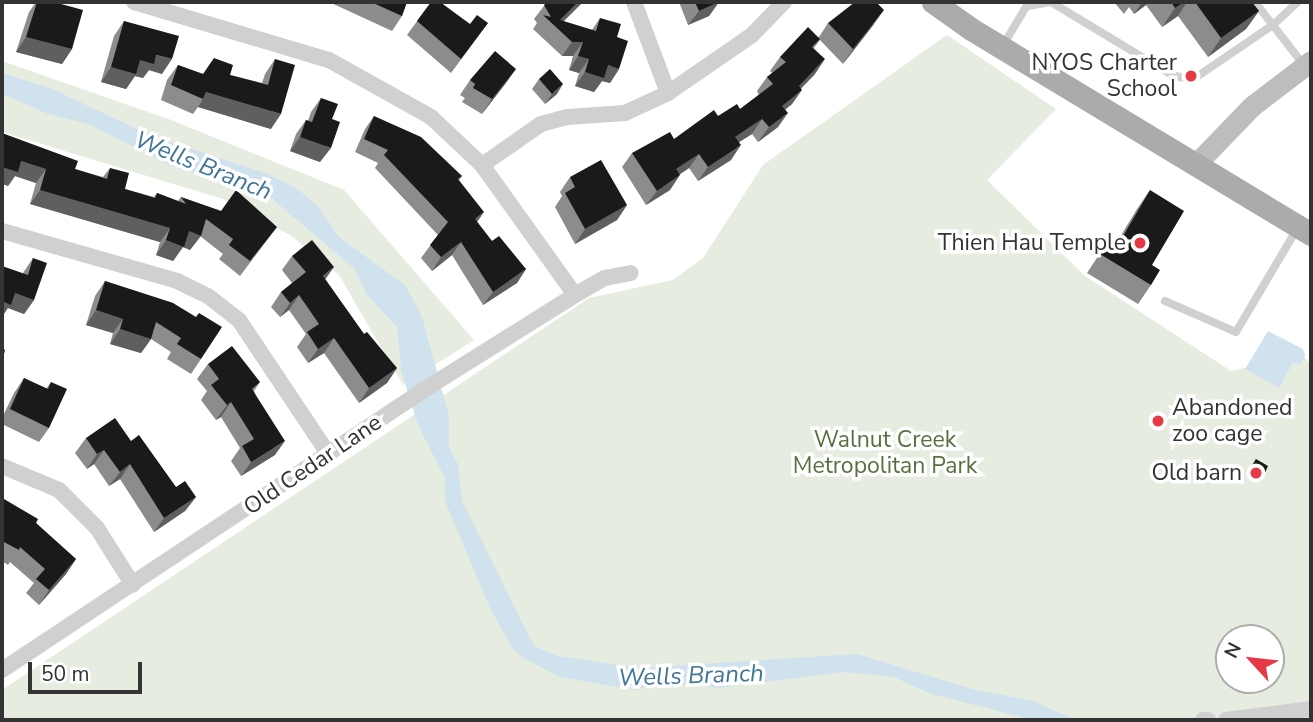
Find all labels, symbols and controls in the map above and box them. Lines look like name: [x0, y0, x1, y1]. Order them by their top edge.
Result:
place label: NYOS Charter School: [1032, 49, 1177, 103]
marker: NYOS Charter School: [1183, 68, 1199, 84]
water label: Wells Branch: [130, 125, 276, 207]
place label: Thien Hau Temple: [938, 229, 1126, 257]
marker: Thien Hau Temple: [1132, 235, 1148, 251]
place label: Abandoned zoo cage: [1172, 394, 1292, 448]
street label: Old Cedar Lane: [239, 409, 387, 521]
marker: Abandoned zoo cage: [1150, 413, 1166, 429]
park label: Walnut Creek Metropolitan Park: [793, 426, 977, 480]
place label: Old barn: [1151, 459, 1242, 487]
marker: Old barn: [1248, 465, 1264, 481]
north arrow: [1215, 624, 1285, 694]
text: N: [1218, 638, 1248, 663]
scale bar: [32, 648, 145, 692]
water label: Wells Branch: [618, 659, 764, 693]
text: 50 m: [41, 660, 90, 688]

